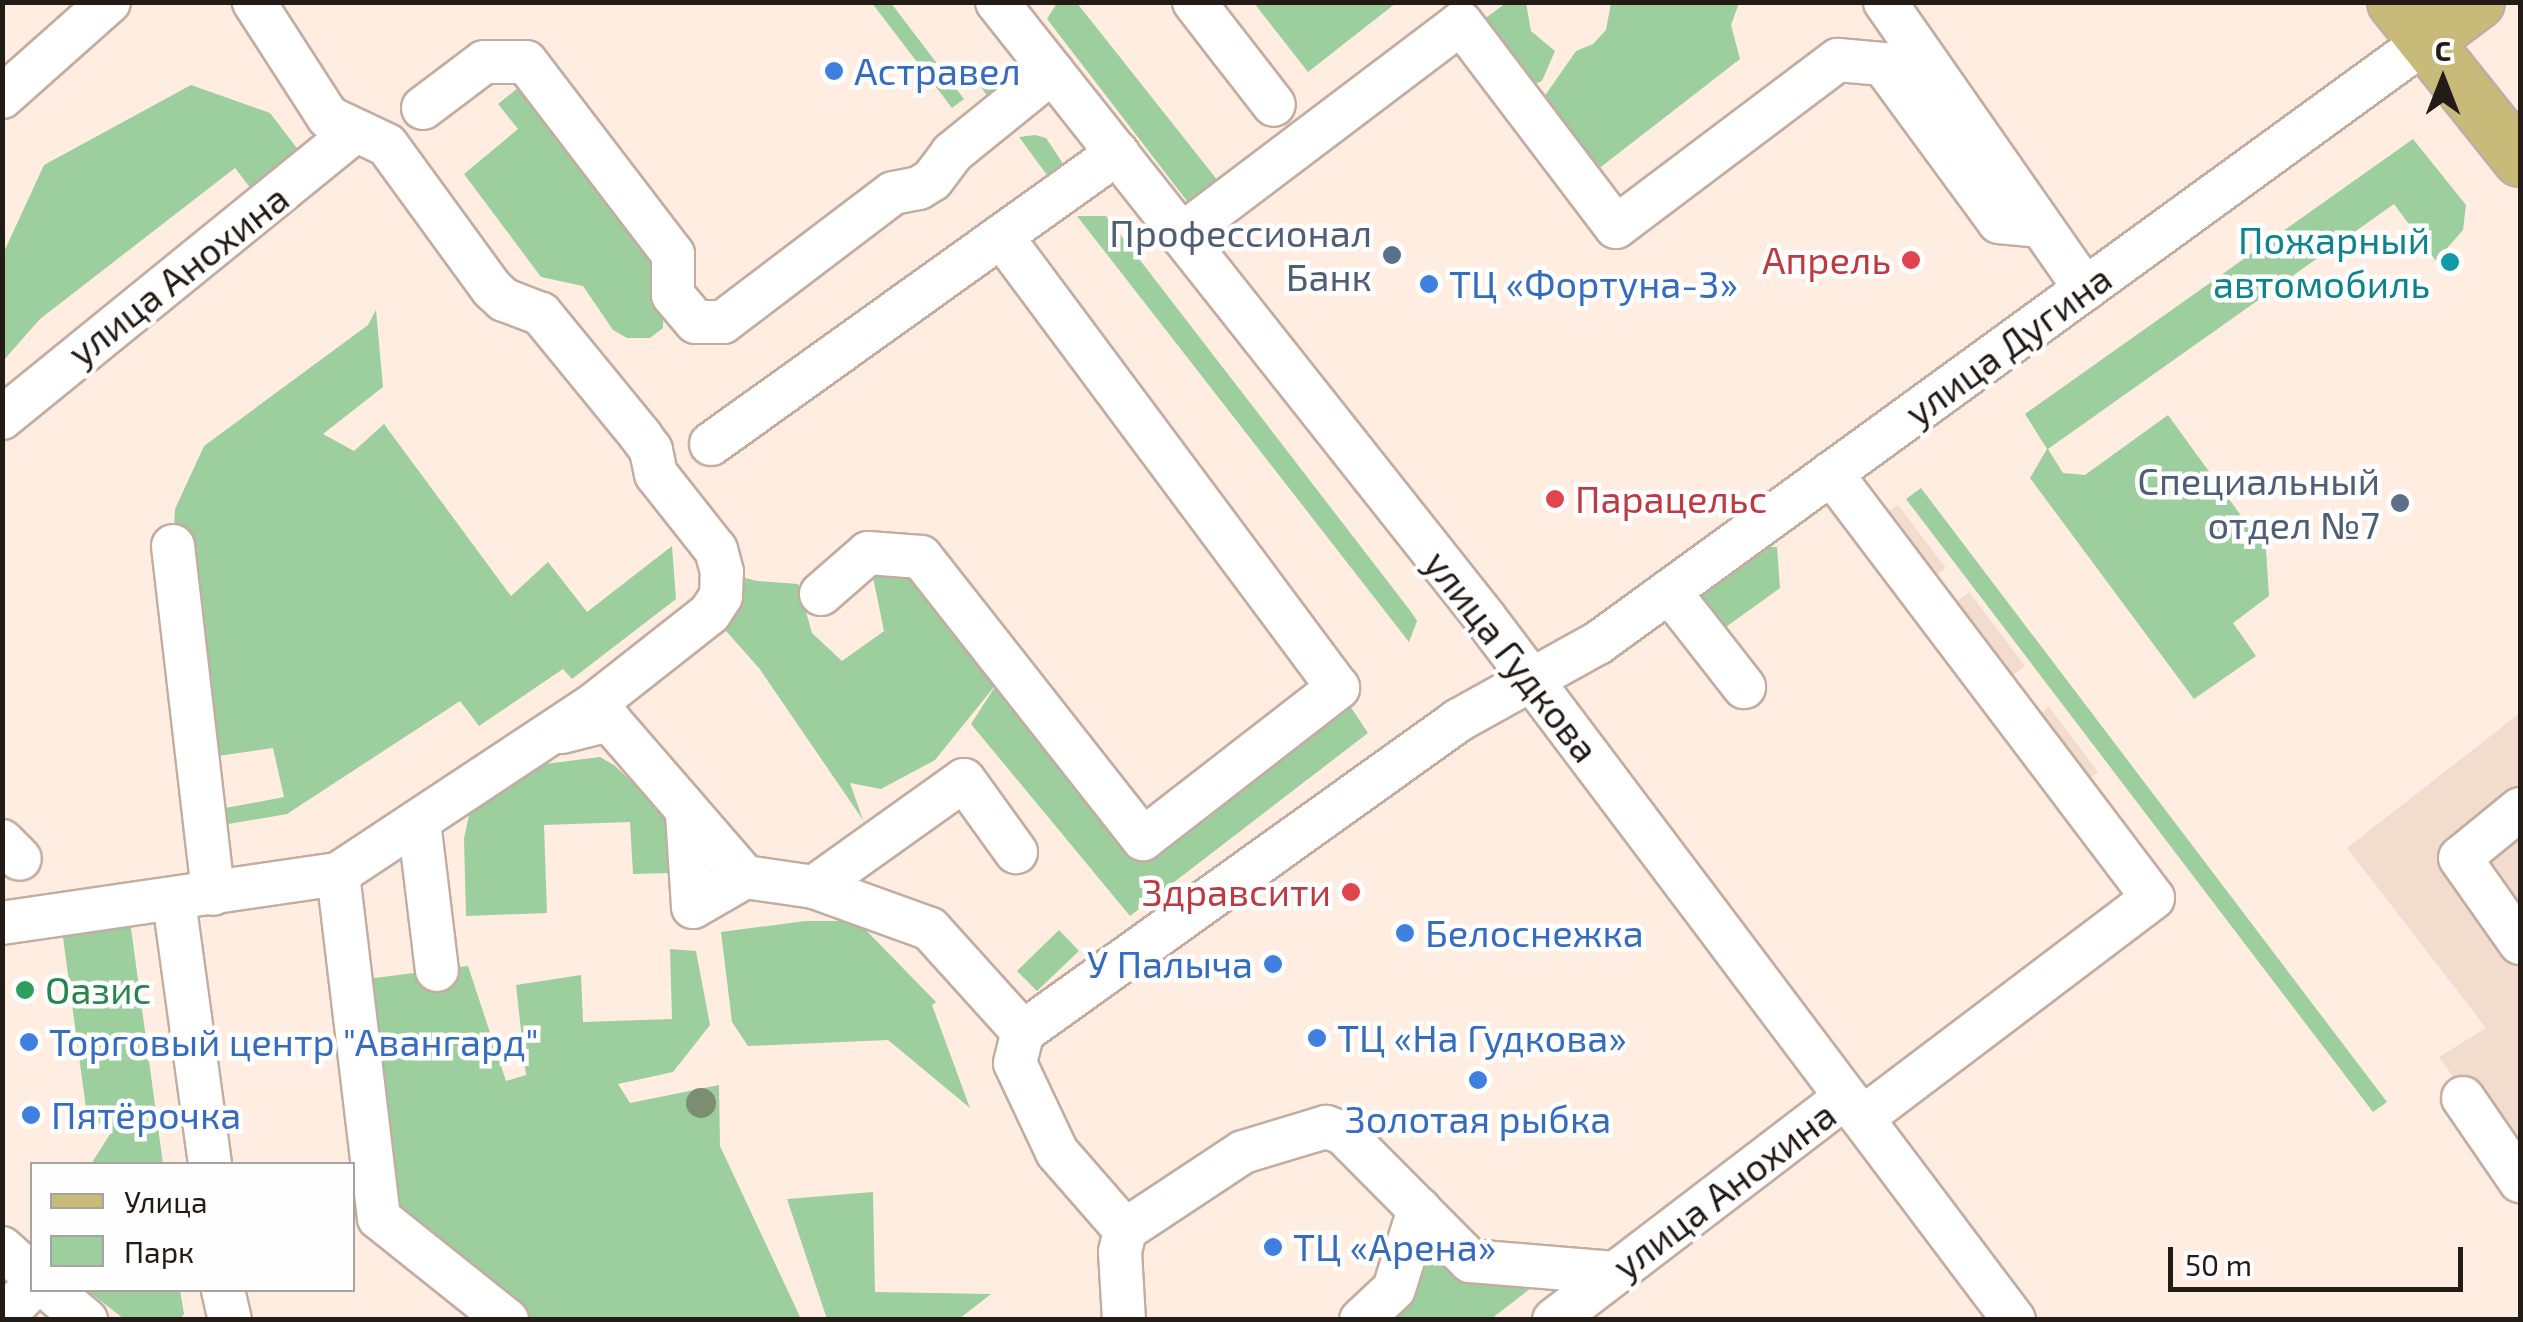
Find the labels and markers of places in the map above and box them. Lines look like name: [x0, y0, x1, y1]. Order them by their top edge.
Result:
place label: Астравел: [854, 48, 1021, 94]
marker: Астравел: [823, 60, 845, 82]
place label: Профессионал Банк: [1109, 210, 1372, 300]
place label: Пожарный автомобиль: [2213, 217, 2430, 306]
place label: Апрель: [1762, 237, 1891, 283]
marker: Профессионал Банк: [1381, 244, 1403, 266]
marker: Апрель: [1900, 249, 1922, 271]
marker: Пожарный автомобиль: [2439, 251, 2461, 273]
place label: ТЦ «Фортуна-3»: [1449, 261, 1738, 307]
marker: ТЦ «Фортуна-3»: [1418, 273, 1440, 295]
place label: Специальный отдел №7: [2137, 458, 2380, 548]
place label: Парацельс: [1575, 476, 1767, 522]
marker: Парацельс: [1544, 488, 1566, 510]
marker: Специальный отдел №7: [2389, 492, 2411, 514]
place label: Здравсити: [1142, 869, 1331, 915]
marker: Здравсити: [1340, 881, 1362, 903]
place label: Белоснежка: [1425, 910, 1644, 956]
marker: Белоснежка: [1394, 922, 1416, 944]
place label: У Палыча: [1087, 941, 1253, 987]
marker: У Палыча: [1262, 953, 1284, 975]
place label: Оазис: [45, 967, 151, 1013]
marker: Оазис: [14, 979, 36, 1001]
place label: ТЦ «На Гудкова»: [1337, 1015, 1627, 1061]
place label: Торговый центр "Авангард": [49, 1019, 539, 1065]
marker: ТЦ «На Гудкова»: [1306, 1027, 1328, 1049]
marker: Торговый центр "Авангард": [18, 1031, 40, 1053]
marker: Золотая рыбка: [1467, 1069, 1489, 1091]
place label: Пятёрочка: [51, 1092, 241, 1138]
place label: Золотая рыбка: [1345, 1096, 1611, 1142]
marker: Пятёрочка: [20, 1104, 42, 1126]
place label: ТЦ «Арена»: [1293, 1224, 1496, 1270]
marker: ТЦ «Арена»: [1262, 1236, 1284, 1258]

